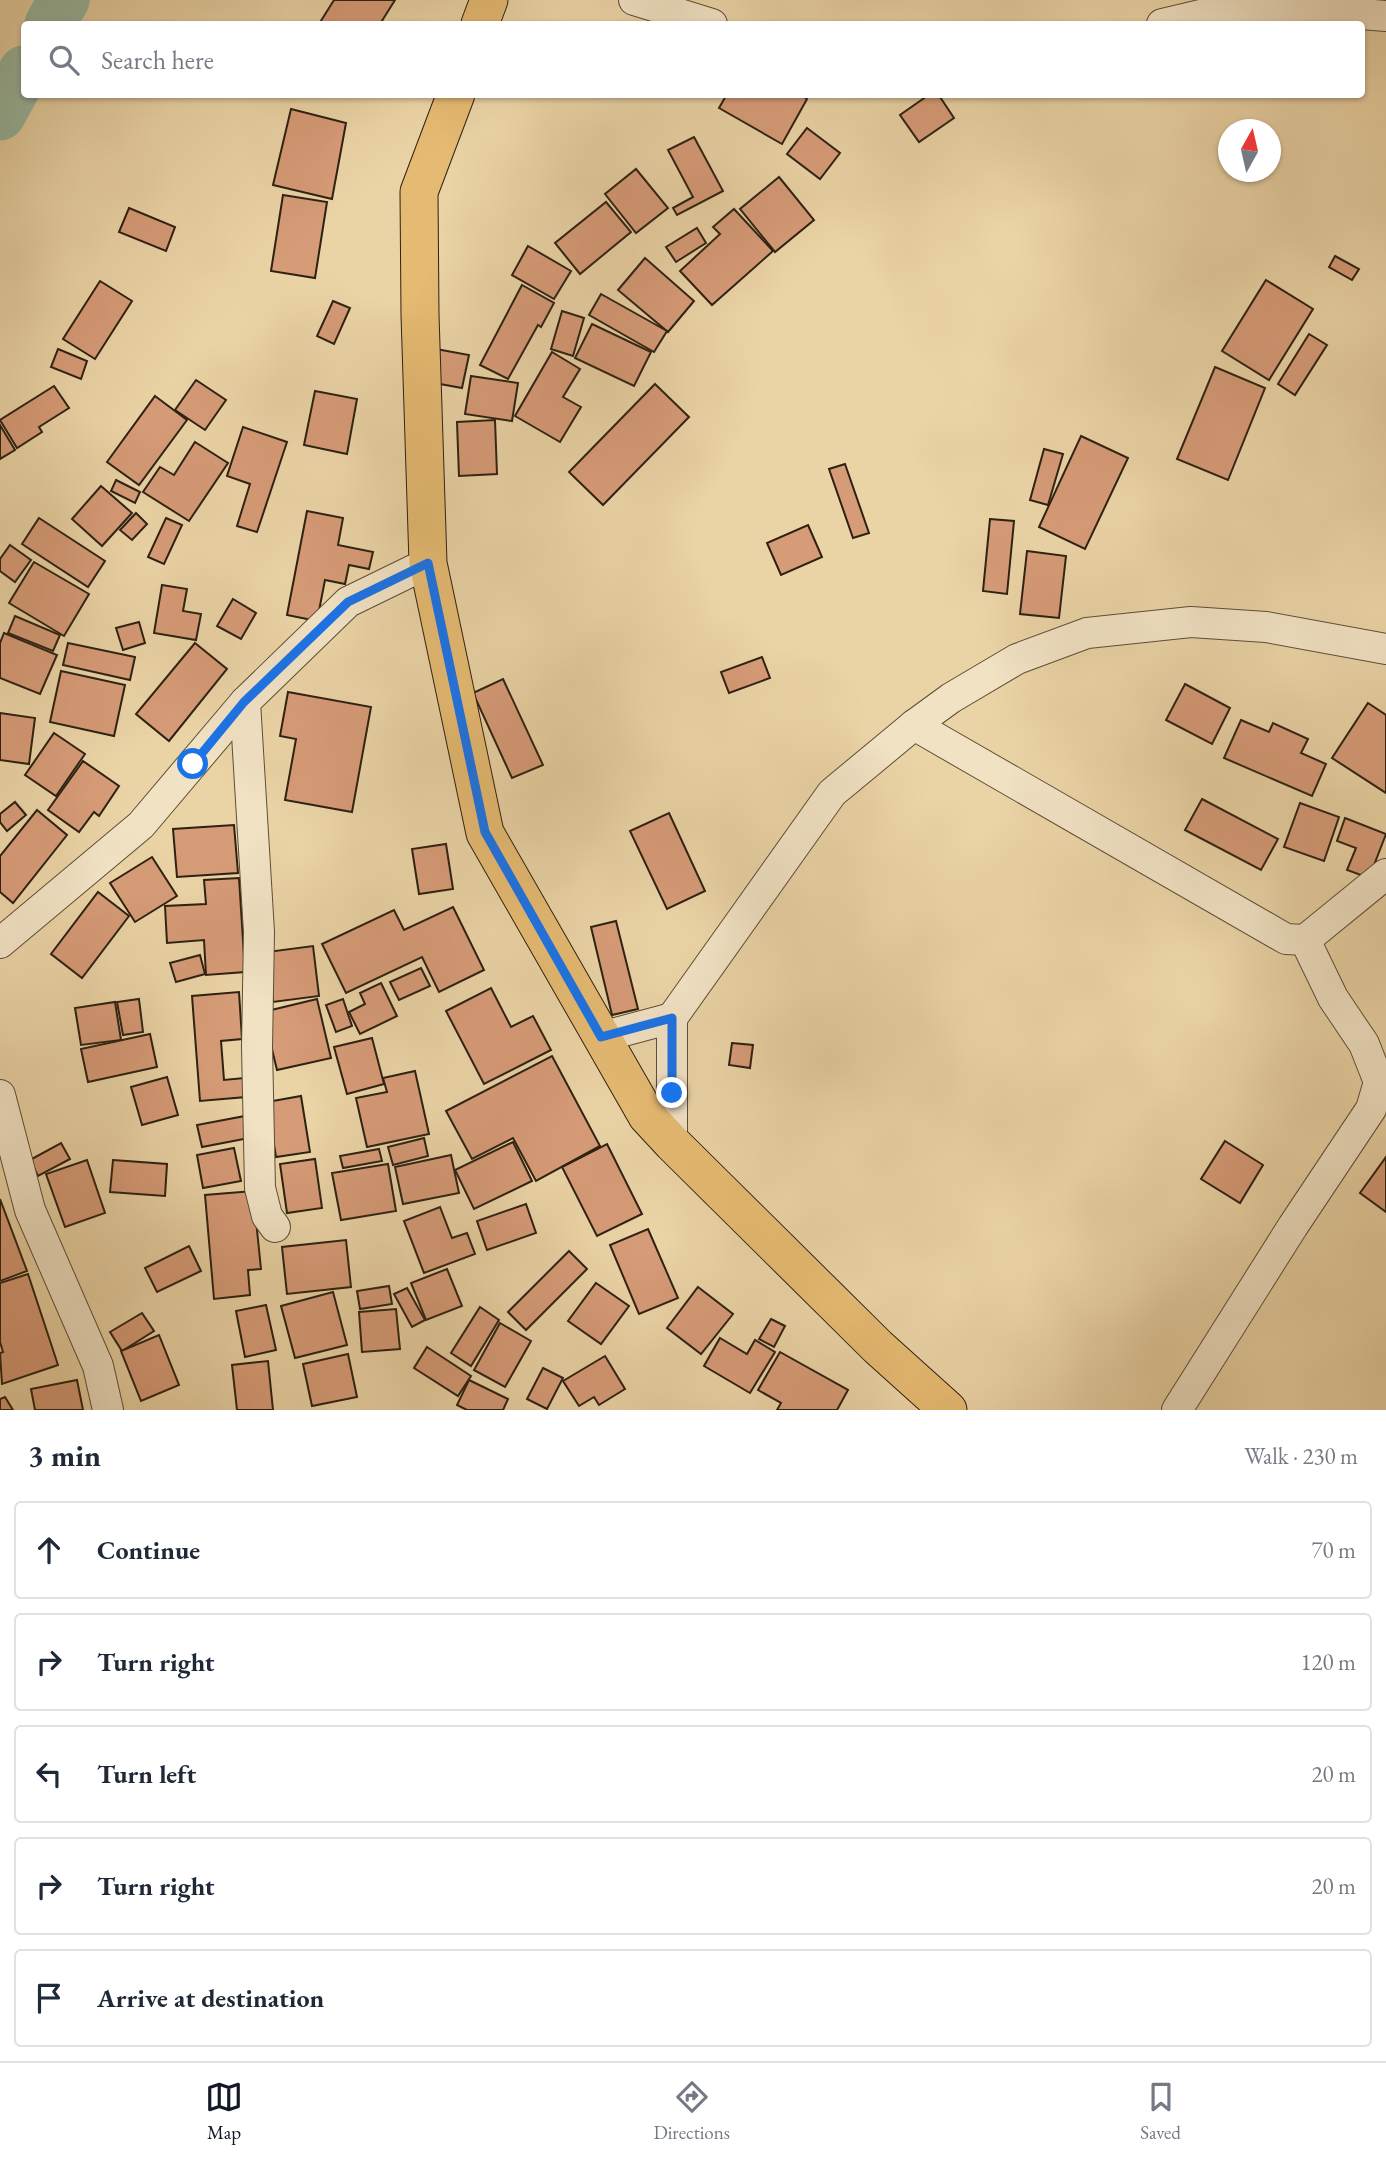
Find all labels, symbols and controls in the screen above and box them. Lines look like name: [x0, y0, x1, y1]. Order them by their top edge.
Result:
search box: [21, 21, 1365, 98]
icon: search: [45, 41, 83, 79]
text: Search here: [101, 43, 214, 77]
north arrow: [1218, 119, 1281, 182]
route start: [177, 748, 208, 779]
route end: [656, 1077, 687, 1108]
text: 3 min: [28, 1436, 101, 1475]
text: Walk · 230 m: [1244, 1441, 1358, 1471]
icon: ahead: [30, 1531, 68, 1569]
text: Continue: [97, 1533, 200, 1567]
text: 70 m: [1311, 1535, 1356, 1565]
icon: right: [30, 1643, 68, 1681]
text: Turn right: [97, 1645, 215, 1679]
text: 120 m: [1300, 1647, 1356, 1677]
icon: left: [30, 1755, 68, 1793]
text: Turn left: [97, 1757, 196, 1791]
text: 20 m: [1311, 1759, 1356, 1789]
icon: right: [30, 1867, 68, 1905]
text: Turn right: [97, 1869, 215, 1903]
text: 20 m: [1311, 1871, 1356, 1901]
icon: arrive: [30, 1979, 68, 2017]
text: Arrive at destination: [97, 1981, 324, 2015]
tab: Map: [205, 2078, 243, 2145]
tab: Directions: [653, 2078, 730, 2145]
tab: Saved: [1140, 2078, 1181, 2145]

